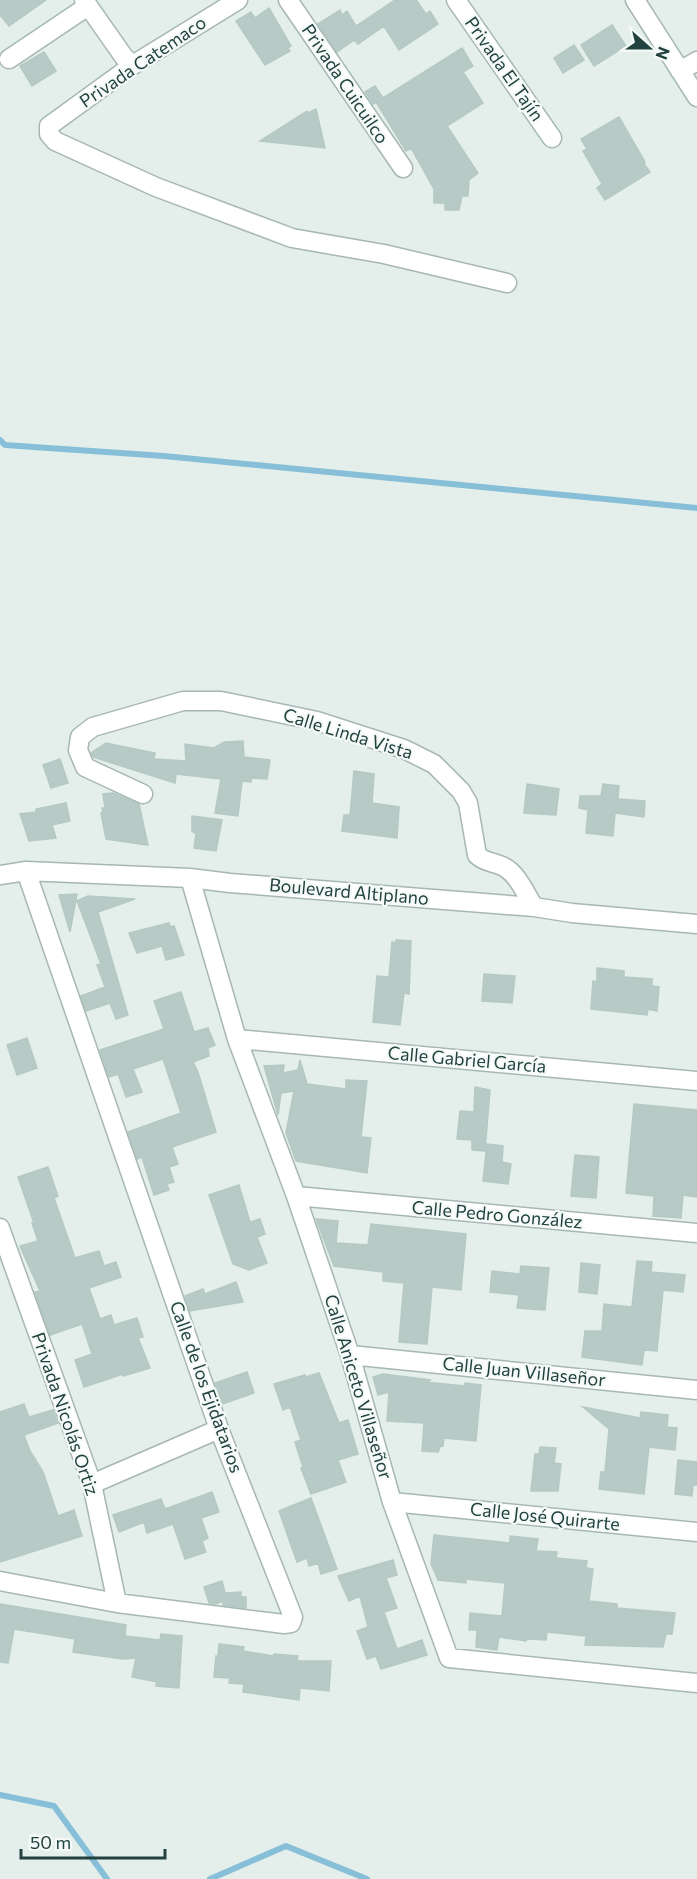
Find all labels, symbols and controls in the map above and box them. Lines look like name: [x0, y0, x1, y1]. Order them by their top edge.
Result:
street label: Privada Catemaco: [75, 11, 210, 112]
street label: Privada El Tajín: [461, 12, 549, 125]
north arrow: [619, 18, 679, 78]
street label: Privada Cuicuilco: [298, 19, 394, 147]
text: N: [652, 45, 674, 63]
street label: Calle Linda Vista: [281, 703, 416, 763]
street label: Boulevard Altiplano: [268, 873, 430, 909]
street label: Calle Gabriel García: [387, 1041, 547, 1077]
street label: Calle Pedro González: [411, 1196, 583, 1232]
street label: Calle Aniceto Villaseñor: [320, 1291, 398, 1482]
street label: Calle de los Ejidatarios: [166, 1298, 248, 1475]
street label: Privada Nicolás Ortiz: [28, 1329, 104, 1498]
street label: Calle Juan Villaseñor: [442, 1352, 607, 1391]
street label: Calle José Quirarte: [469, 1497, 621, 1535]
scale bar: [21, 1822, 165, 1860]
text: 50 m: [30, 1831, 71, 1853]

